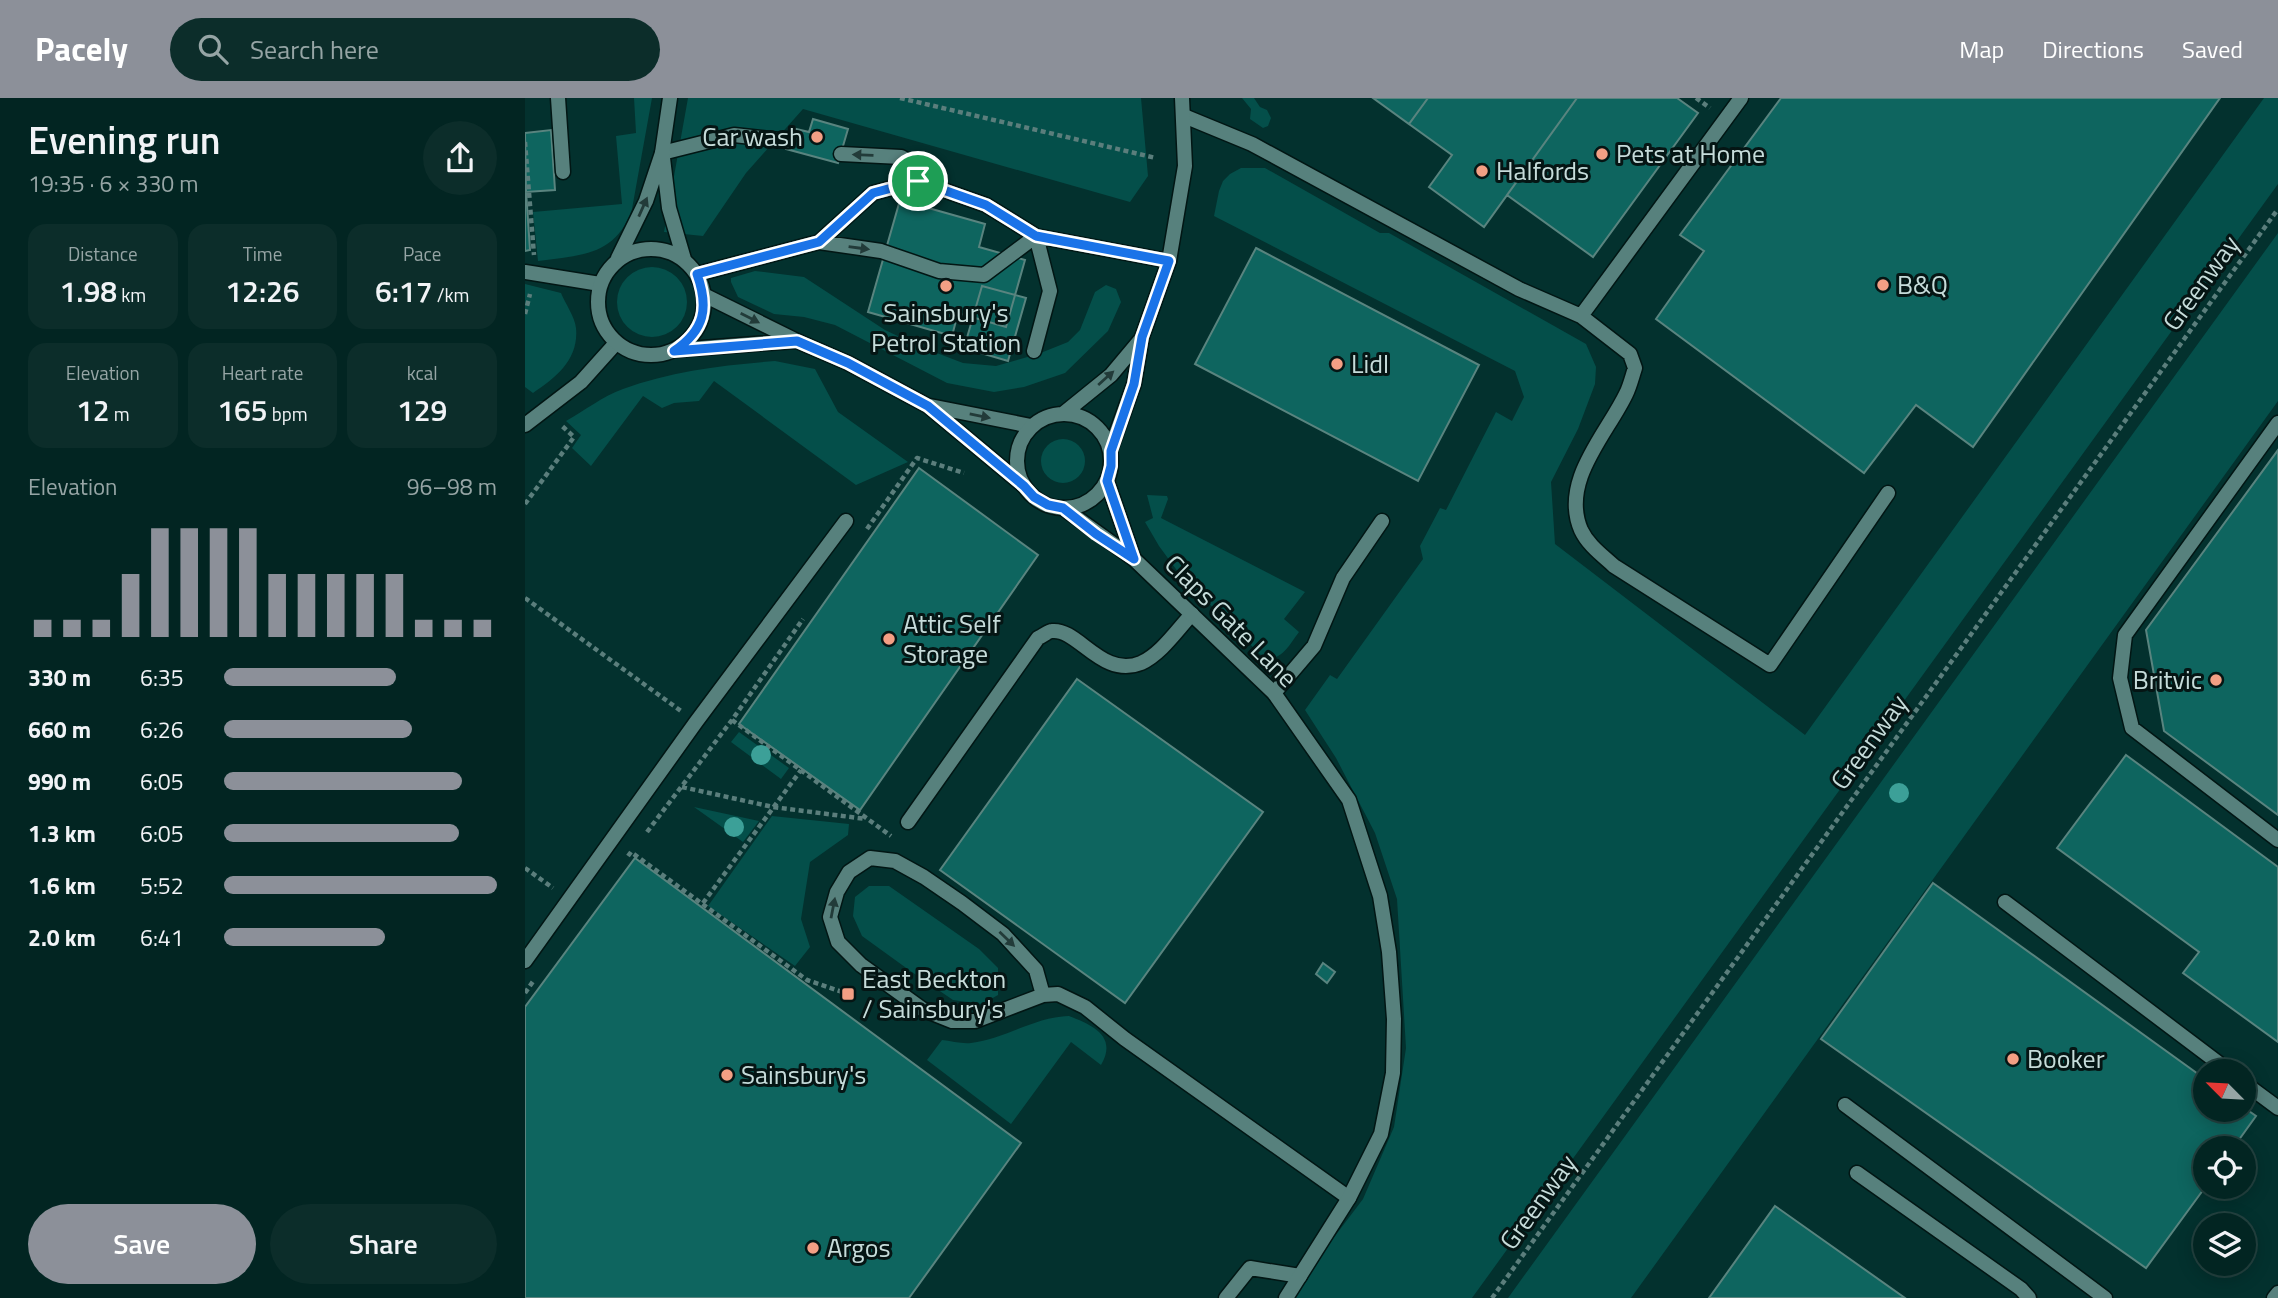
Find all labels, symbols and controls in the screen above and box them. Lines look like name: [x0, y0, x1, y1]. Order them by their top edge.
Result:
search box: [170, 18, 660, 81]
text: Pacely: [35, 24, 128, 74]
icon: search: [194, 30, 232, 68]
text: Search here: [250, 30, 379, 69]
text: Map: [1959, 31, 2004, 67]
text: Directions: [2042, 31, 2144, 67]
text: Saved: [2182, 31, 2243, 67]
text: Evening run: [28, 111, 221, 169]
place label: Car wash: [702, 117, 803, 156]
button: share: [423, 121, 497, 195]
marker: Car wash: [809, 129, 825, 145]
place label: Pets at Home: [1616, 134, 1765, 173]
marker: Pets at Home: [1594, 146, 1610, 162]
one-way arrow: [851, 150, 873, 161]
pin: [888, 151, 948, 211]
place label: Halfords: [1496, 151, 1589, 190]
icon: arrive: [899, 162, 937, 200]
marker: Halfords: [1474, 163, 1490, 179]
text: 19:35 · 6 × 330 m: [28, 166, 198, 201]
one-way arrow: [637, 197, 649, 217]
street label: Greenway: [2152, 227, 2249, 339]
text: Distance: [68, 239, 138, 268]
text: Time: [243, 239, 282, 268]
text: Pace: [403, 239, 441, 268]
one-way arrow: [848, 243, 870, 254]
place label: B&Q: [1897, 265, 1948, 304]
text: 1.98: [59, 268, 117, 314]
text: 12:26: [225, 268, 300, 314]
text: 6:17: [375, 268, 432, 314]
marker: B&Q: [1875, 277, 1891, 293]
marker: Sainsbury's Petrol Station: [938, 278, 954, 294]
text: km: [117, 280, 146, 309]
text: /km: [432, 280, 469, 309]
place label: Sainsbury's Petrol Station: [871, 293, 1021, 362]
one-way arrow: [740, 312, 760, 323]
place label: Lidl: [1351, 344, 1389, 383]
marker: Lidl: [1329, 356, 1345, 372]
text: Elevation: [66, 358, 140, 387]
text: Heart rate: [222, 358, 303, 387]
text: kcal: [407, 358, 438, 387]
one-way arrow: [1097, 370, 1115, 386]
text: 12: [76, 387, 110, 433]
text: 165: [217, 387, 268, 433]
text: 129: [397, 387, 447, 433]
text: m: [110, 399, 130, 428]
text: bpm: [268, 399, 308, 428]
one-way arrow: [969, 411, 991, 422]
text: Elevation: [28, 469, 117, 504]
text: 96–98 m: [407, 469, 497, 504]
street label: Claps Gate Lane: [1156, 545, 1307, 696]
place label: Attic Self Storage: [903, 604, 1001, 673]
marker: Attic Self Storage: [881, 631, 897, 647]
text: 330 m: [28, 660, 91, 695]
text: 6:35: [140, 660, 184, 695]
place label: Britvic: [2133, 660, 2202, 699]
marker: Britvic: [2208, 672, 2224, 688]
street label: Greenway: [1820, 686, 1917, 798]
text: 660 m: [28, 712, 91, 747]
text: 6:26: [140, 712, 184, 747]
text: 990 m: [28, 764, 91, 799]
text: 6:05: [140, 764, 184, 799]
text: 1.3 km: [28, 816, 96, 851]
text: 6:05: [140, 816, 184, 851]
text: 1.6 km: [28, 868, 96, 903]
text: 5:52: [140, 868, 184, 903]
one-way arrow: [828, 897, 839, 919]
text: 2.0 km: [28, 920, 96, 955]
text: 6:41: [140, 920, 184, 955]
one-way arrow: [998, 931, 1015, 947]
place label: East Beckton / Sainsbury's: [862, 959, 1006, 1028]
marker: East Beckton / Sainsbury's: [840, 986, 856, 1002]
place label: Booker: [2027, 1039, 2105, 1078]
marker: Booker: [2005, 1051, 2021, 1067]
place label: Sainsbury's: [741, 1055, 866, 1094]
north arrow: [2193, 1059, 2256, 1122]
map controls: [2193, 1059, 2256, 1276]
marker: Sainsbury's: [719, 1067, 735, 1083]
button: locate: [2193, 1136, 2256, 1199]
street label: Greenway: [1489, 1146, 1586, 1258]
button: Save: [28, 1204, 256, 1284]
button: Share: [270, 1204, 497, 1284]
button: layers: [2193, 1213, 2256, 1276]
place label: Argos: [827, 1228, 891, 1267]
marker: Argos: [805, 1240, 821, 1256]

